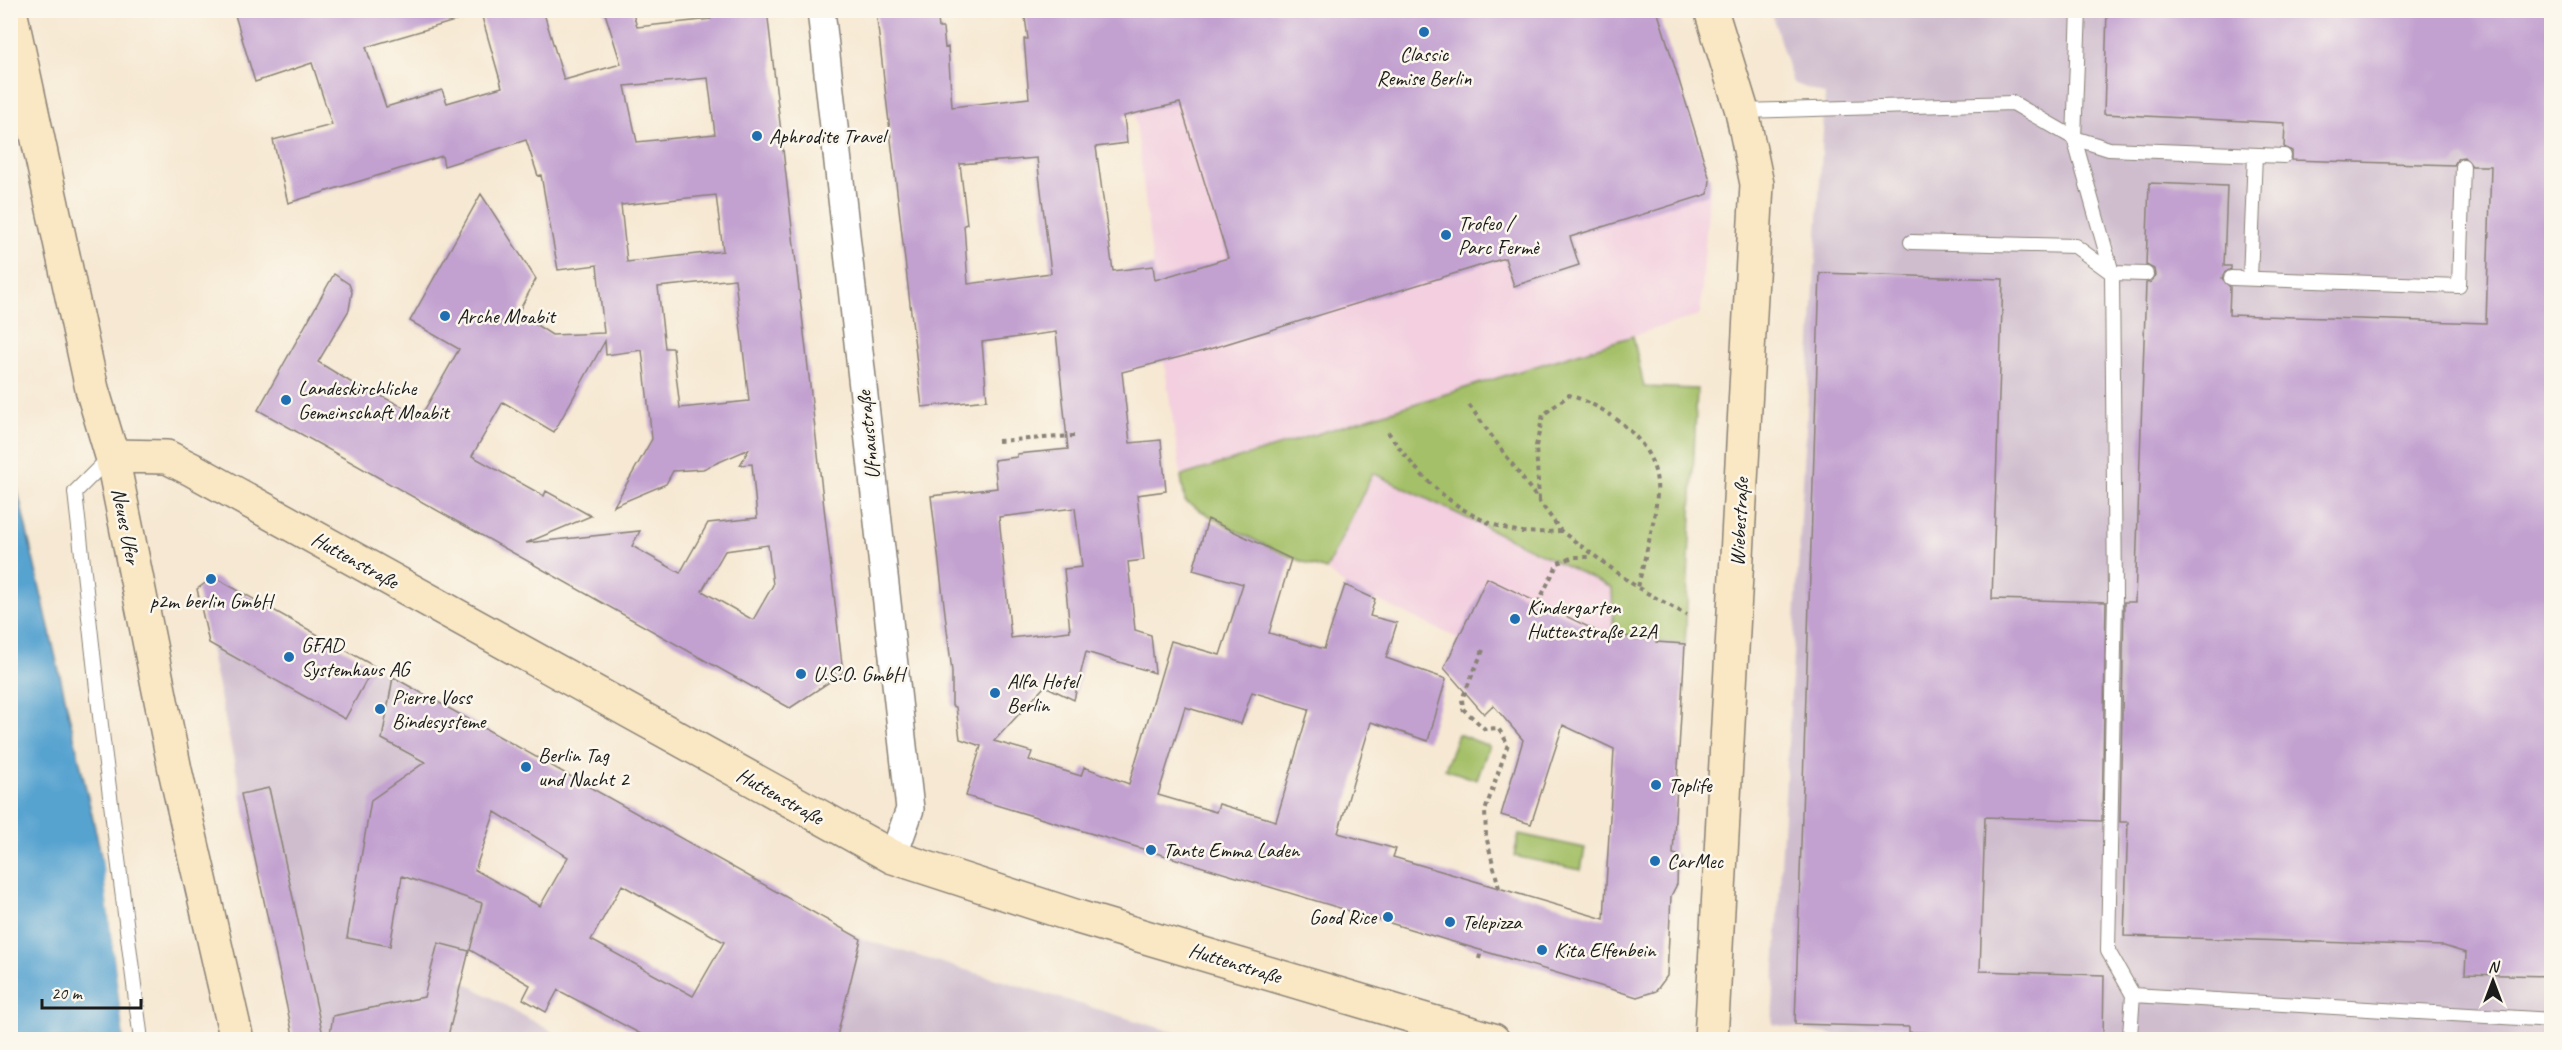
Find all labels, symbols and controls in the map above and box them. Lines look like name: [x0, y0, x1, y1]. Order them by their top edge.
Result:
marker: Classic Remise Berlin: [1417, 25, 1431, 39]
place label: Classic Remise Berlin: [1377, 41, 1472, 91]
place label: Aphrodite Travel: [769, 123, 889, 149]
marker: Aphrodite Travel: [750, 129, 764, 143]
place label: Trofeo / Parc Fermè: [1458, 210, 1541, 260]
marker: Trofeo / Parc Fermè: [1439, 228, 1453, 242]
place label: Arche Moabit: [457, 303, 557, 329]
marker: Arche Moabit: [438, 309, 452, 323]
place label: Landeskirchliche Gemeinschaft Moabit: [298, 375, 451, 425]
street label: Ufnaustraße: [850, 387, 886, 480]
marker: Landeskirchliche Gemeinschaft Moabit: [279, 393, 293, 407]
street label: Wiebestraße: [1724, 475, 1754, 567]
street label: Neues Ufer: [106, 486, 146, 568]
street label: Huttenstraße: [307, 526, 405, 596]
marker: p2m berlin GmbH: [204, 572, 218, 586]
place label: p2m berlin GmbH: [150, 588, 276, 614]
place label: Kindergarten Huttenstraße 22A: [1527, 594, 1658, 644]
marker: Kindergarten Huttenstraße 22A: [1508, 612, 1522, 626]
place label: GFAD Systemhaus AG: [301, 632, 412, 682]
marker: GFAD Systemhaus AG: [282, 650, 296, 664]
place label: U.S.O. GmbH: [813, 661, 908, 687]
marker: U.S.O. GmbH: [794, 667, 808, 681]
place label: Alfa Hotel Berlin: [1007, 668, 1081, 718]
place label: Pierre Voss Bindesysteme: [392, 684, 488, 734]
marker: Alfa Hotel Berlin: [988, 686, 1002, 700]
marker: Pierre Voss Bindesysteme: [373, 702, 387, 716]
place label: Berlin Tag und Nacht 2: [538, 742, 630, 792]
marker: Berlin Tag und Nacht 2: [519, 760, 533, 774]
street label: Huttenstraße: [732, 762, 830, 832]
place label: Toplife: [1668, 772, 1713, 798]
marker: Toplife: [1649, 778, 1663, 792]
place label: Tante Emma Laden: [1163, 837, 1301, 863]
marker: Tante Emma Laden: [1144, 843, 1158, 857]
place label: CarMec: [1667, 848, 1725, 874]
marker: CarMec: [1648, 854, 1662, 868]
place label: Good Rice: [1309, 904, 1378, 930]
place label: Telepizza: [1462, 909, 1523, 935]
marker: Good Rice: [1381, 910, 1395, 924]
marker: Telepizza: [1443, 915, 1457, 929]
street label: Huttenstraße: [1186, 937, 1286, 990]
place label: Kita Elfenbein: [1554, 937, 1657, 963]
marker: Kita Elfenbein: [1535, 943, 1549, 957]
north arrow: [2463, 951, 2523, 1011]
text: N: [2488, 957, 2501, 977]
scale bar: [42, 972, 141, 1010]
text: 20 m: [51, 982, 84, 1004]

